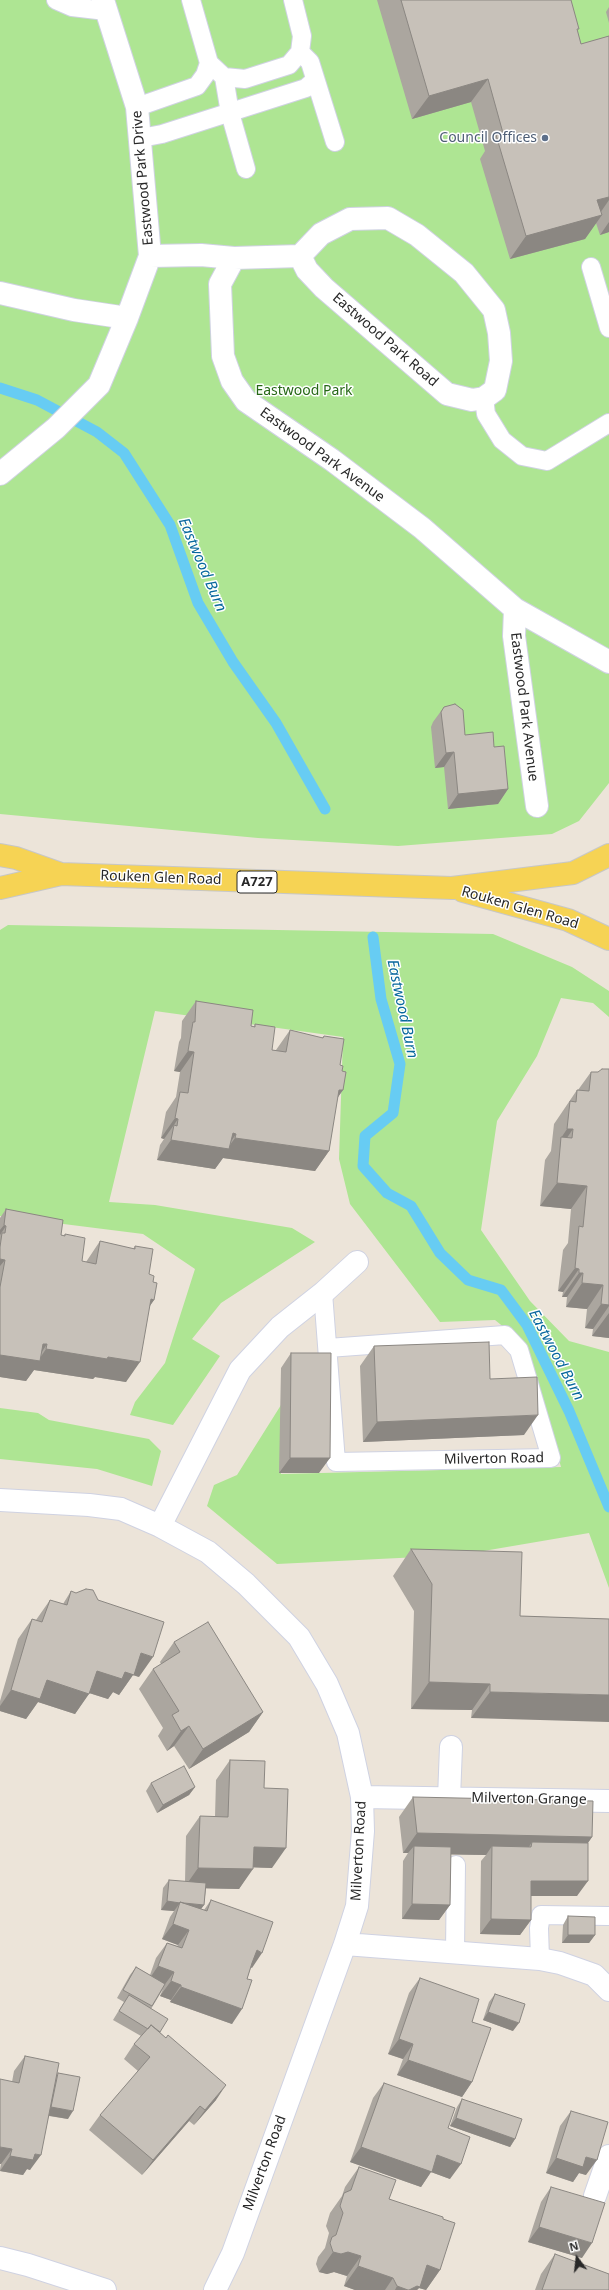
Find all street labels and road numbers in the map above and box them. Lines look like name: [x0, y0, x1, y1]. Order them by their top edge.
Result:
street label: Eastwood Park Drive: [129, 110, 157, 246]
street label: Eastwood Park Road: [329, 290, 441, 390]
street label: Eastwood Park Avenue: [256, 404, 388, 506]
street label: Eastwood Park Avenue: [507, 632, 541, 782]
street label: Rouken Glen Road: [100, 867, 222, 889]
road number: A727: [237, 871, 277, 893]
street label: Rouken Glen Road: [459, 883, 581, 933]
street label: Milverton Road: [444, 1450, 544, 1468]
street label: Milverton Grange: [471, 1790, 587, 1808]
street label: Milverton Road: [348, 1801, 370, 1901]
street label: Milverton Road: [240, 2113, 290, 2213]

